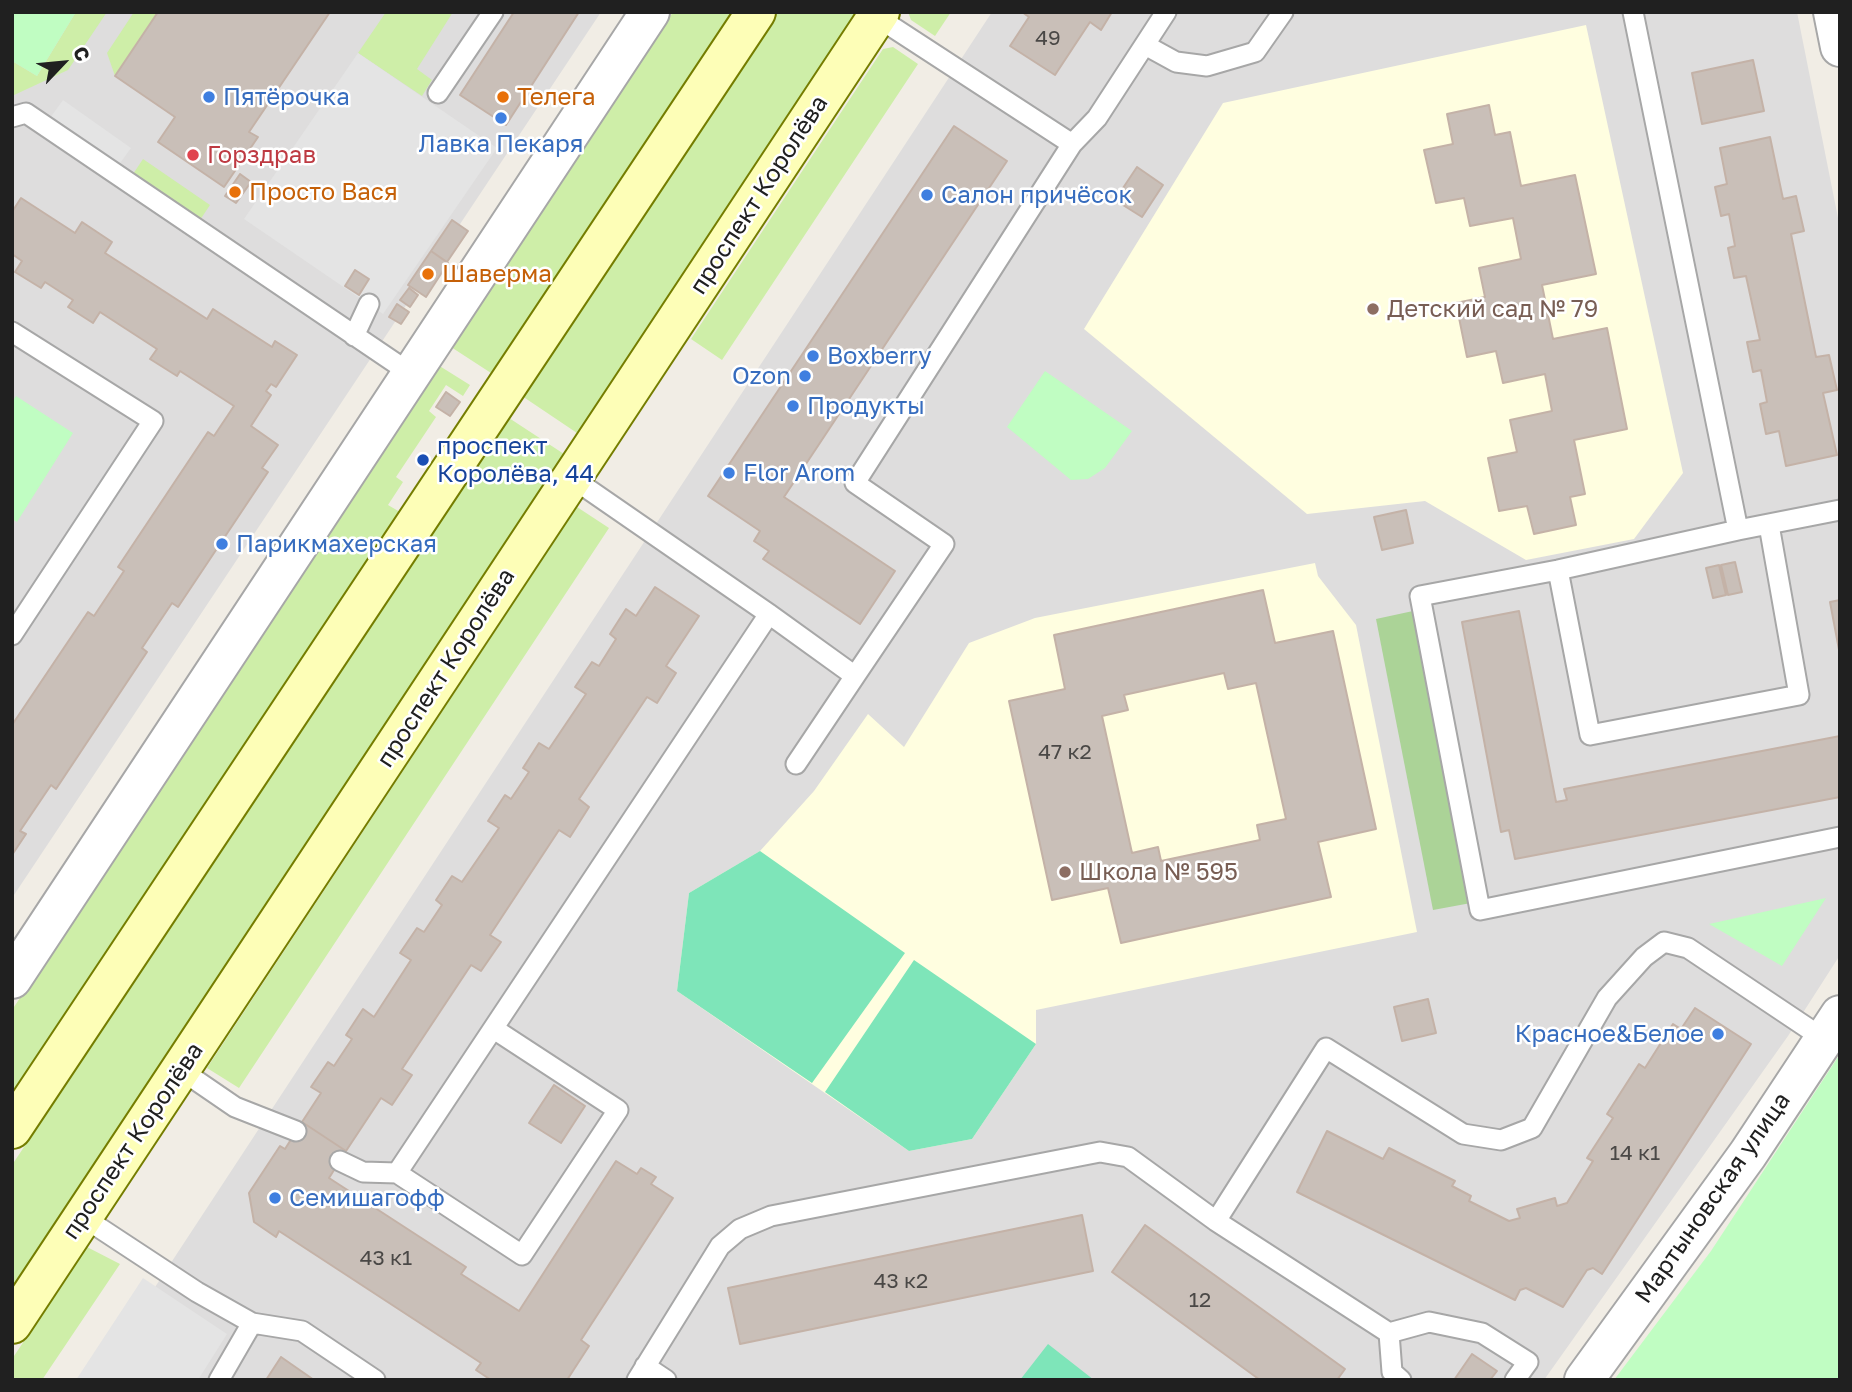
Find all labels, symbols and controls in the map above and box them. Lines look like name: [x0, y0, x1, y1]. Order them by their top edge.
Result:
house number: 49: [1035, 25, 1061, 51]
north arrow: [28, 28, 98, 98]
text: С: [69, 42, 96, 65]
place label: Пятёрочка: [223, 83, 350, 111]
place label: Телега: [517, 83, 595, 111]
marker: Пятёрочка: [201, 89, 217, 105]
marker: Телега: [495, 89, 511, 105]
street label: проспект Королёва: [684, 90, 834, 300]
marker: Лавка Пекаря: [493, 110, 509, 126]
place label: Лавка Пекаря: [419, 130, 583, 158]
place label: Горздрав: [207, 141, 316, 169]
marker: Горздрав: [185, 147, 201, 163]
place label: Просто Вася: [249, 178, 398, 206]
place label: Салон причёсок: [941, 181, 1132, 209]
marker: Просто Вася: [227, 184, 243, 200]
marker: Салон причёсок: [919, 187, 935, 203]
place label: Шаверма: [442, 260, 552, 288]
marker: Шаверма: [420, 266, 436, 282]
place label: Детский сад № 79: [1387, 295, 1598, 323]
marker: Детский сад № 79: [1365, 301, 1381, 317]
place label: Boxberry: [827, 342, 932, 370]
marker: Boxberry: [805, 348, 821, 364]
place label: Ozon: [732, 362, 791, 390]
marker: Ozon: [797, 368, 813, 384]
place label: Продукты: [807, 392, 925, 420]
marker: Продукты: [785, 398, 801, 414]
place label: проспект Королёва, 44: [437, 432, 594, 488]
marker: проспект Королёва, 44: [415, 452, 431, 468]
place label: Flor Arom: [743, 459, 855, 487]
marker: Flor Arom: [721, 465, 737, 481]
place label: Парикмахерская: [236, 530, 437, 558]
marker: Парикмахерская: [214, 536, 230, 552]
street label: проспект Королёва: [371, 563, 521, 773]
house number: 47 к2: [1038, 739, 1092, 765]
place label: Школа № 595: [1079, 858, 1238, 886]
marker: Школа № 595: [1057, 864, 1073, 880]
place label: Красное&Белое: [1515, 1020, 1704, 1048]
marker: Красное&Белое: [1710, 1026, 1726, 1042]
street label: проспект Королёва: [56, 1037, 210, 1245]
street label: Мартыновская улица: [1629, 1087, 1797, 1309]
house number: 14 к1: [1610, 1140, 1660, 1166]
place label: Семишагофф: [289, 1184, 445, 1212]
marker: Семишагофф: [267, 1190, 283, 1206]
house number: 43 к1: [360, 1245, 412, 1271]
house number: 43 к2: [874, 1268, 928, 1294]
house number: 12: [1189, 1287, 1211, 1313]

